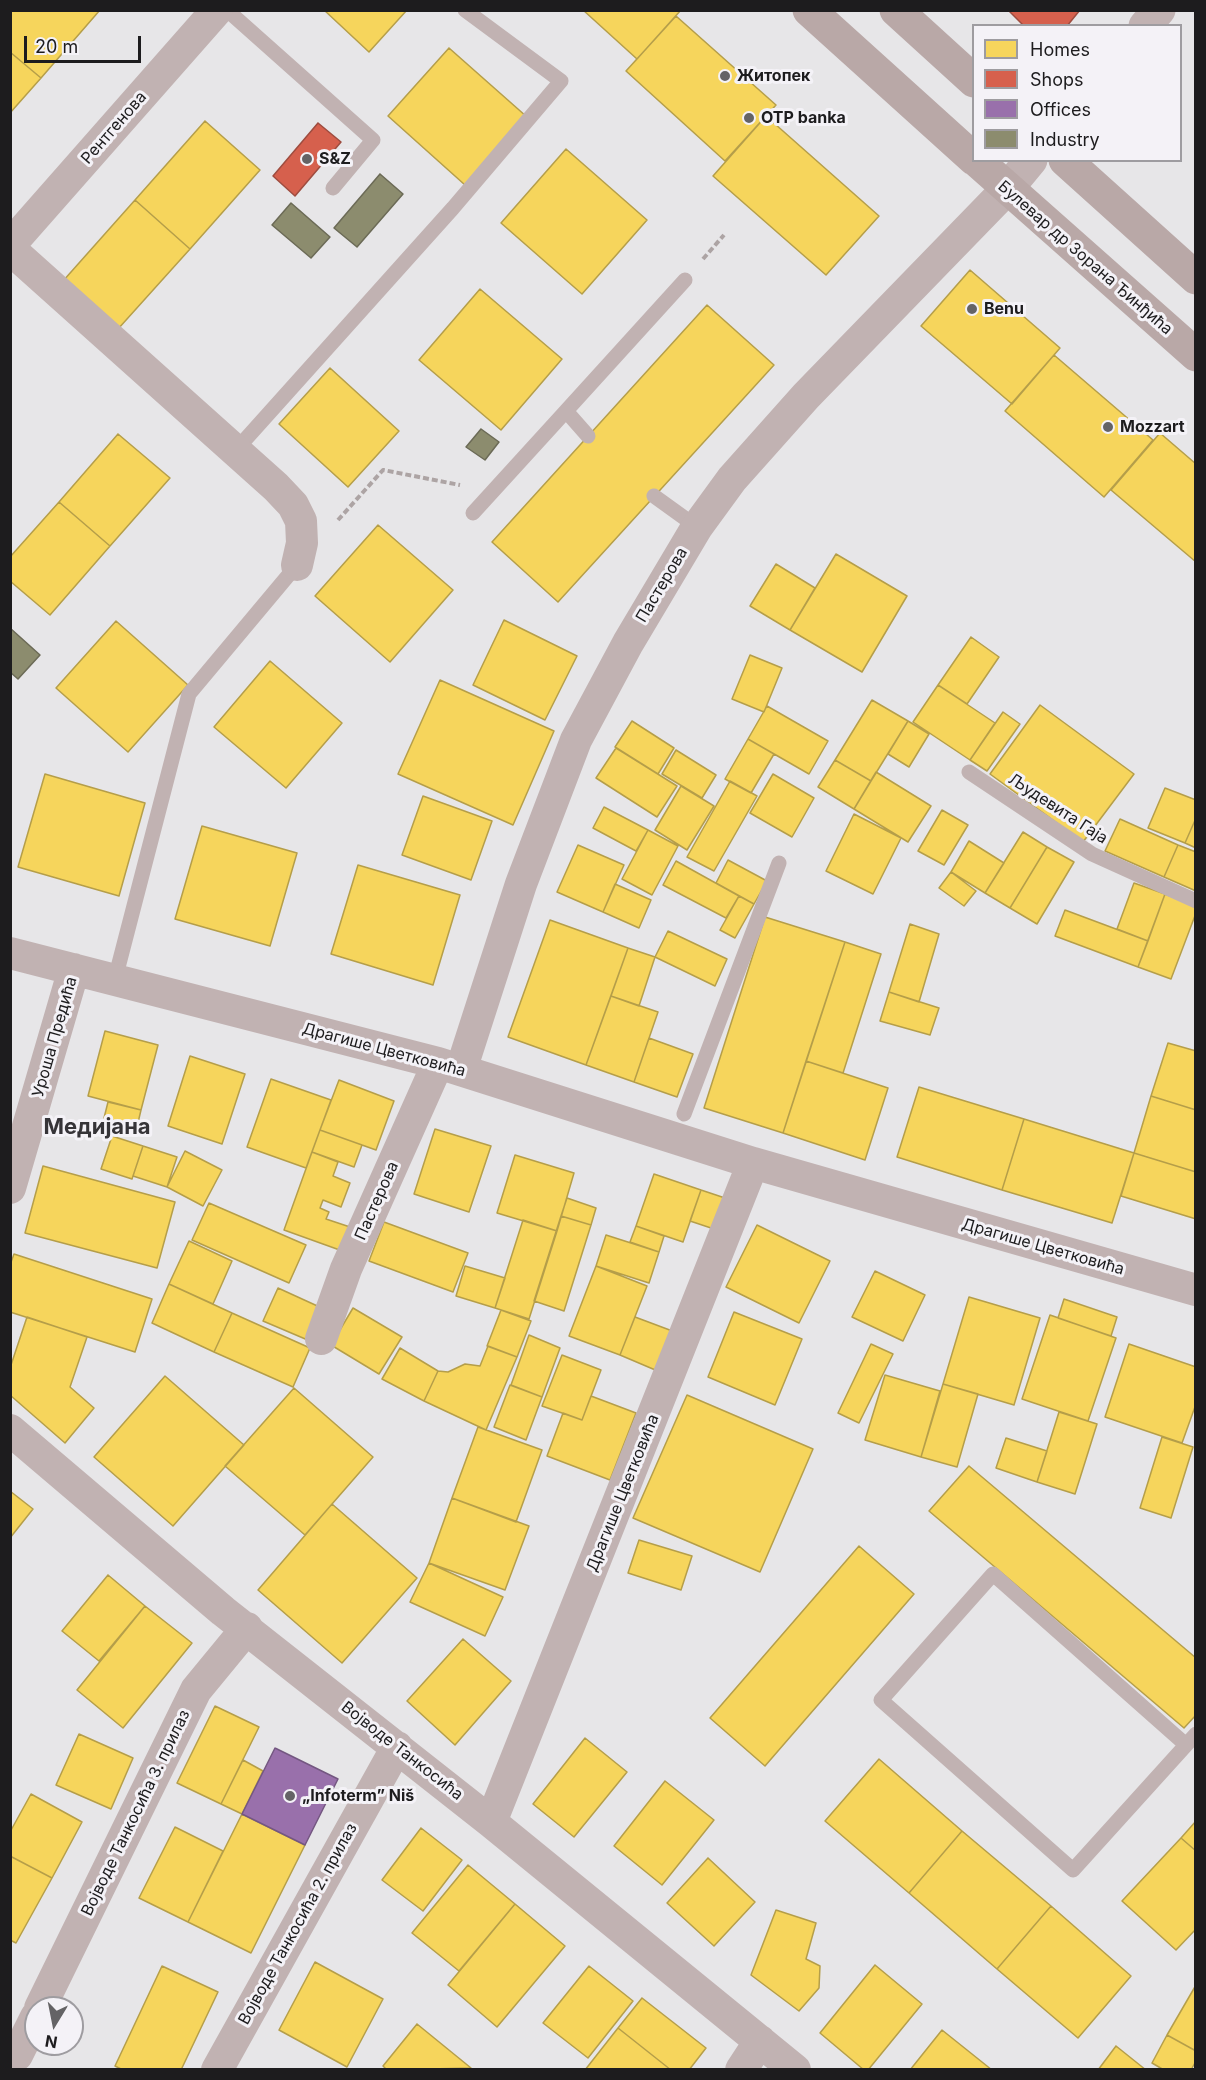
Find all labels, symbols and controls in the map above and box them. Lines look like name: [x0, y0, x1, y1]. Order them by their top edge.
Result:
scale bar: [27, 24, 144, 62]
legend: [972, 24, 1182, 162]
text: 20 m: [35, 36, 78, 57]
text: Homes: [1030, 39, 1090, 60]
place label: Житопек: [737, 66, 810, 86]
marker: Житопек: [718, 69, 732, 83]
text: Shops: [1030, 69, 1084, 90]
street label: Рентгенова: [77, 88, 151, 168]
text: Offices: [1030, 99, 1091, 120]
place label: OTP banka: [761, 108, 846, 128]
marker: OTP banka: [742, 111, 756, 125]
text: Industry: [1030, 129, 1100, 150]
place label: S&Z: [319, 149, 351, 169]
marker: S&Z: [300, 152, 314, 166]
street label: Булевар др Зорана Ђинђића: [994, 177, 1176, 339]
place label: Benu: [984, 299, 1024, 319]
marker: Benu: [965, 302, 979, 316]
place label: Mozzart: [1120, 417, 1185, 437]
marker: Mozzart: [1101, 420, 1115, 434]
street label: Пастерова: [632, 544, 692, 626]
street label: Људевита Гаја: [1005, 770, 1111, 848]
street label: Уроша Предића: [29, 975, 81, 1099]
street label: Драгише Цветковића: [300, 1019, 468, 1081]
district label: Медијана: [43, 1114, 151, 1140]
street label: Пастерова: [351, 1159, 403, 1243]
street label: Драгише Цветковића: [960, 1215, 1126, 1279]
street label: Драгише Цветковића: [583, 1411, 663, 1575]
street label: Војводе Танкосића: [337, 1698, 467, 1804]
street label: Војводе Танкосића 3. прилаз: [78, 1707, 194, 1919]
place label: „Infoterm” Niš: [302, 1786, 414, 1806]
marker: „Infoterm” Niš: [283, 1789, 297, 1803]
street label: Војводе Танкосића 2. прилаз: [235, 1820, 361, 2028]
north arrow: [24, 1996, 84, 2056]
text: N: [43, 2031, 59, 2053]

